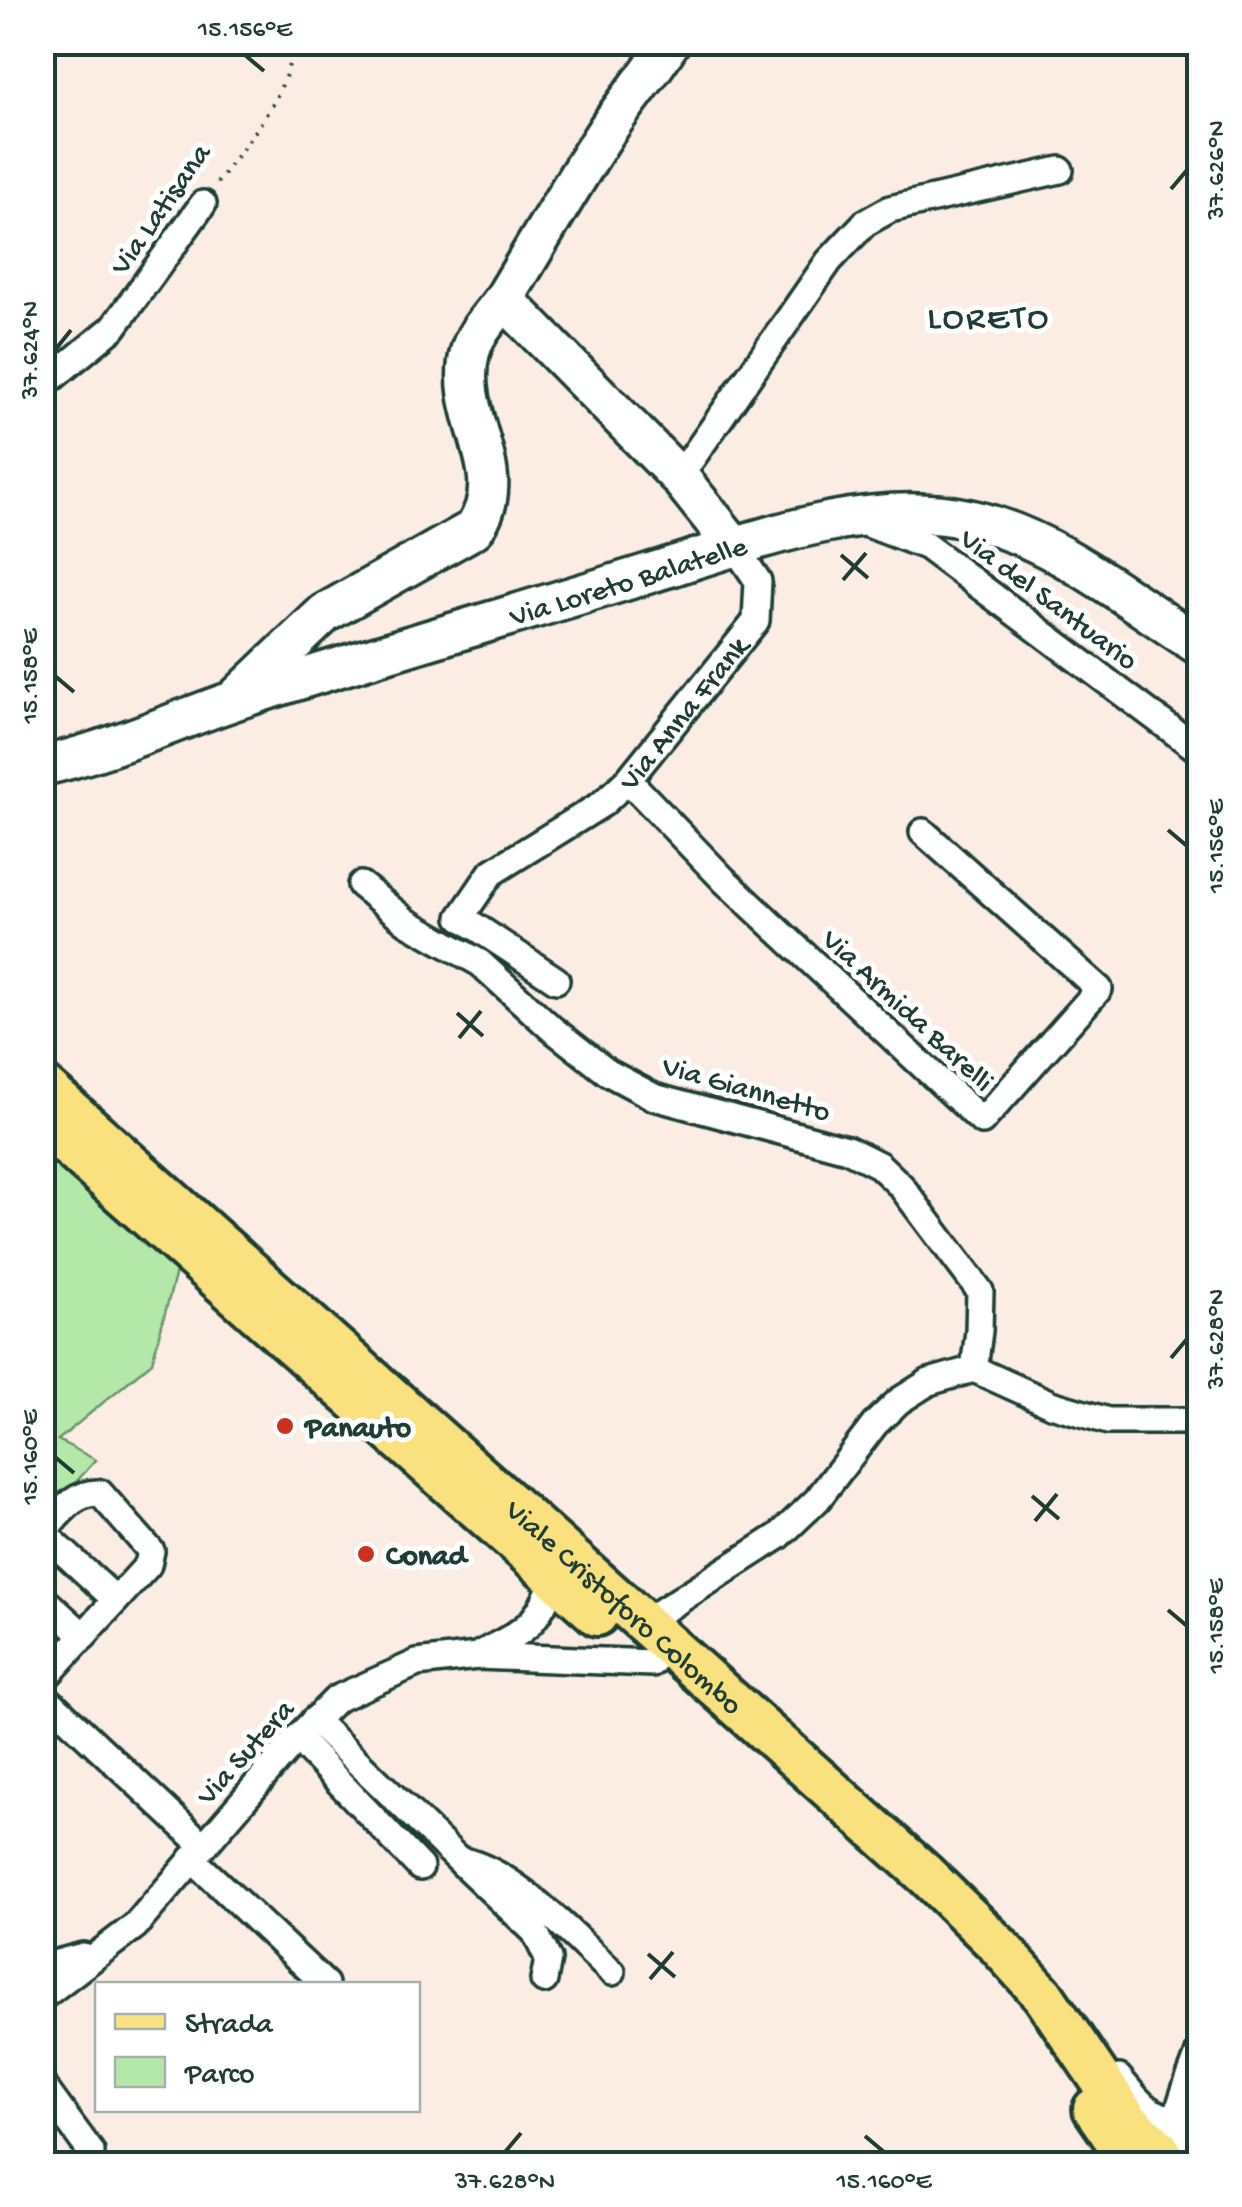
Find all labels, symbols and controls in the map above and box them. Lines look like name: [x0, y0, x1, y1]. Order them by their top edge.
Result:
text: 15.156°E: [197, 17, 293, 46]
text: 37.626°N: [1204, 121, 1233, 221]
street label: Via Latisana: [104, 137, 221, 284]
district label: LORETO: [927, 300, 1051, 341]
text: 37.624°N: [18, 301, 47, 400]
street label: Via del Santuario: [950, 523, 1143, 680]
street label: Via Loreto Balatelle: [505, 531, 752, 637]
text: 15.158°E: [18, 627, 47, 724]
street label: Via Anna Frank: [613, 629, 760, 800]
text: 15.156°E: [1204, 798, 1233, 894]
street label: Via Armida Barelli: [812, 923, 999, 1101]
street label: Via Giannetto: [657, 1050, 834, 1132]
text: 37.628°N: [1204, 1289, 1233, 1390]
text: 15.160°E: [18, 1408, 47, 1505]
place label: Panauto: [303, 1413, 411, 1448]
marker: Panauto: [274, 1415, 296, 1437]
street label: Viale Cristoforo Colombo: [496, 1494, 748, 1724]
place label: Conad: [386, 1541, 470, 1576]
marker: Conad: [355, 1543, 377, 1565]
text: 15.158°E: [1204, 1577, 1233, 1674]
street label: Via Sutera: [190, 1693, 305, 1815]
legend: [95, 1982, 420, 2112]
text: Strada: [185, 2009, 274, 2044]
text: Parco: [184, 2059, 255, 2094]
text: 37.628°N: [454, 2169, 555, 2198]
text: 15.160°E: [836, 2169, 933, 2198]

